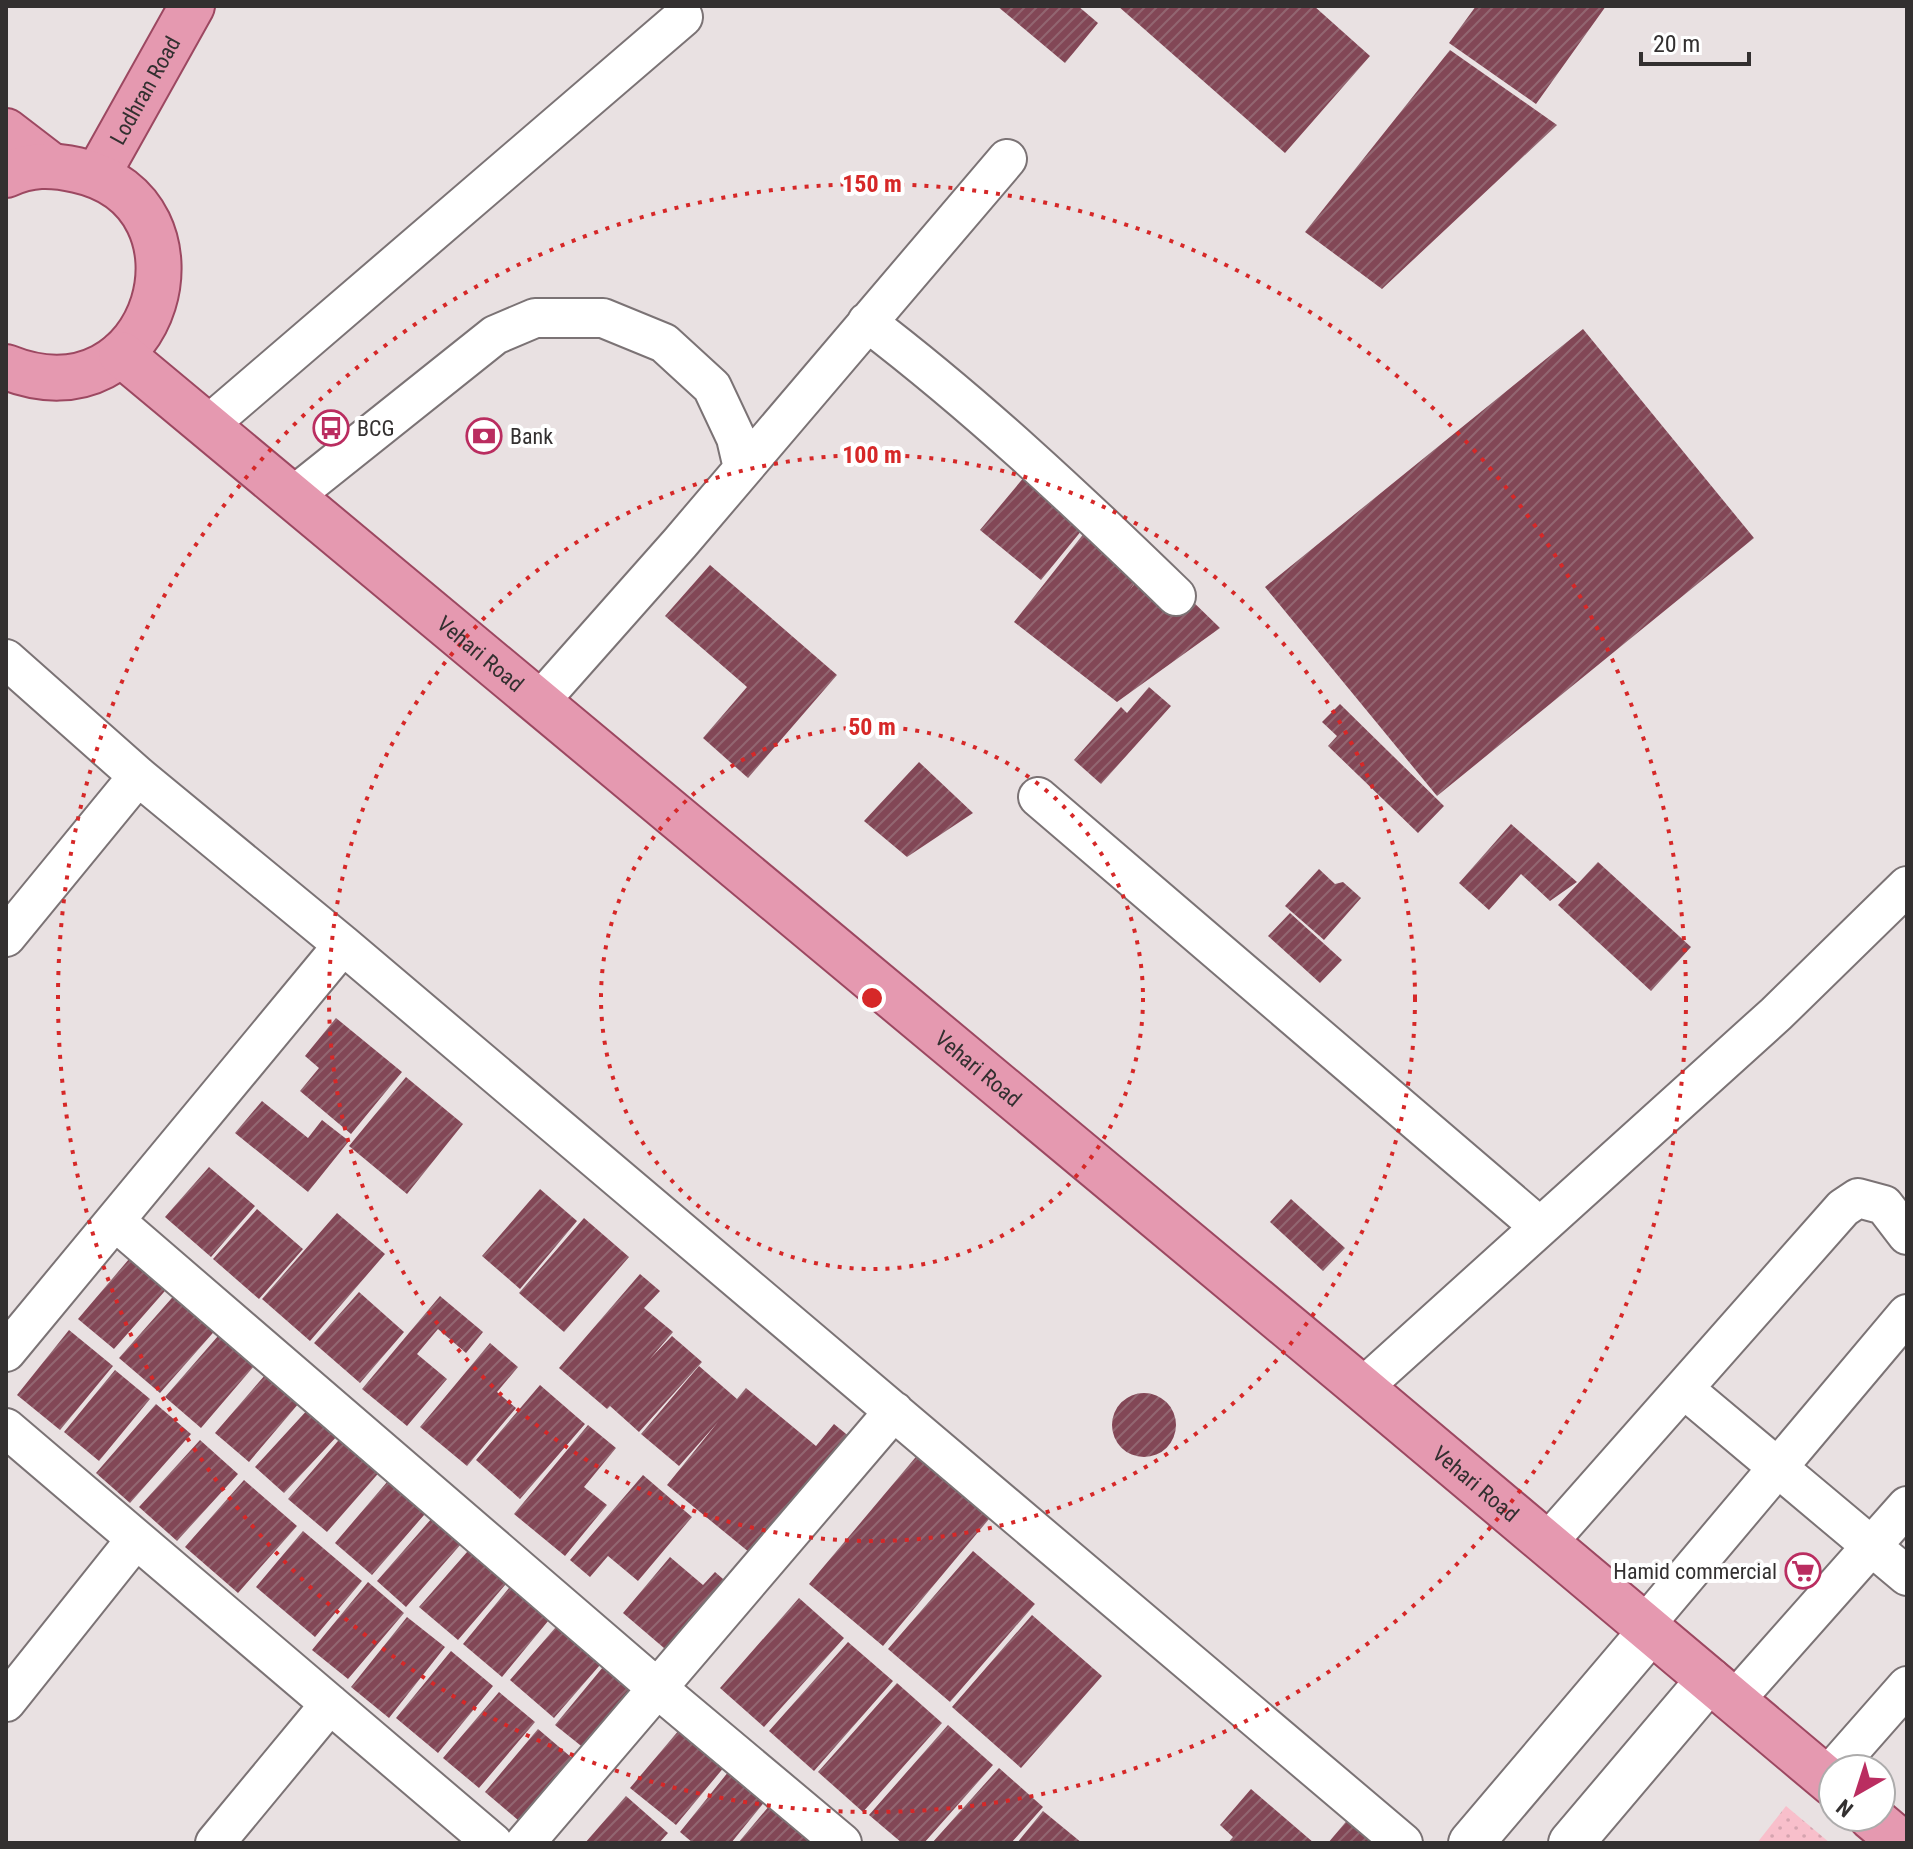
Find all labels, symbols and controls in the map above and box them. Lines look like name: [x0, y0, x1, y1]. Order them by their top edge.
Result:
scale bar: [1641, 16, 1749, 66]
text: 20 m: [1653, 30, 1700, 58]
street label: Lodhran Road: [105, 32, 185, 149]
text: 150 m: [842, 170, 902, 198]
bus stop icon: BCG: [312, 409, 350, 447]
place label: BCG: [357, 416, 394, 441]
bank icon: Bank: [465, 417, 503, 455]
place label: Bank: [510, 424, 553, 449]
text: 100 m: [842, 441, 902, 469]
street label: Vehari Road: [432, 611, 528, 697]
text: 50 m: [848, 713, 896, 741]
centre of rings: [858, 984, 886, 1012]
street label: Vehari Road: [930, 1026, 1026, 1112]
street label: Vehari Road: [1427, 1441, 1523, 1527]
supermarket icon: Hamid commercial: [1784, 1552, 1822, 1590]
place label: Hamid commercial: [1613, 1559, 1777, 1584]
north arrow: [1817, 1753, 1897, 1833]
text: N: [1832, 1794, 1858, 1822]

